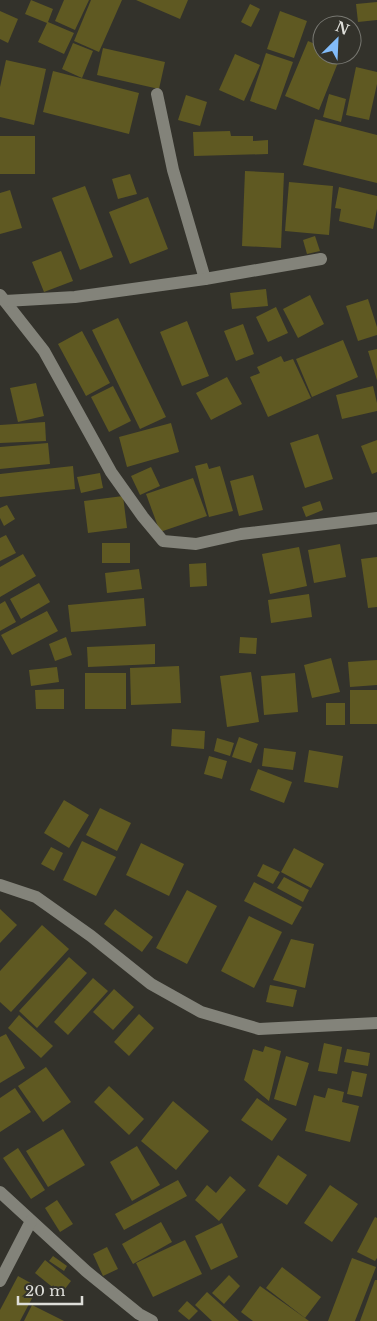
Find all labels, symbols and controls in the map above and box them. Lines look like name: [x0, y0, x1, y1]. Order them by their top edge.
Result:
north arrow: [312, 15, 362, 65]
text: N: [333, 17, 352, 39]
scale bar: [18, 1274, 81, 1306]
text: 20 m: [25, 1281, 65, 1300]

